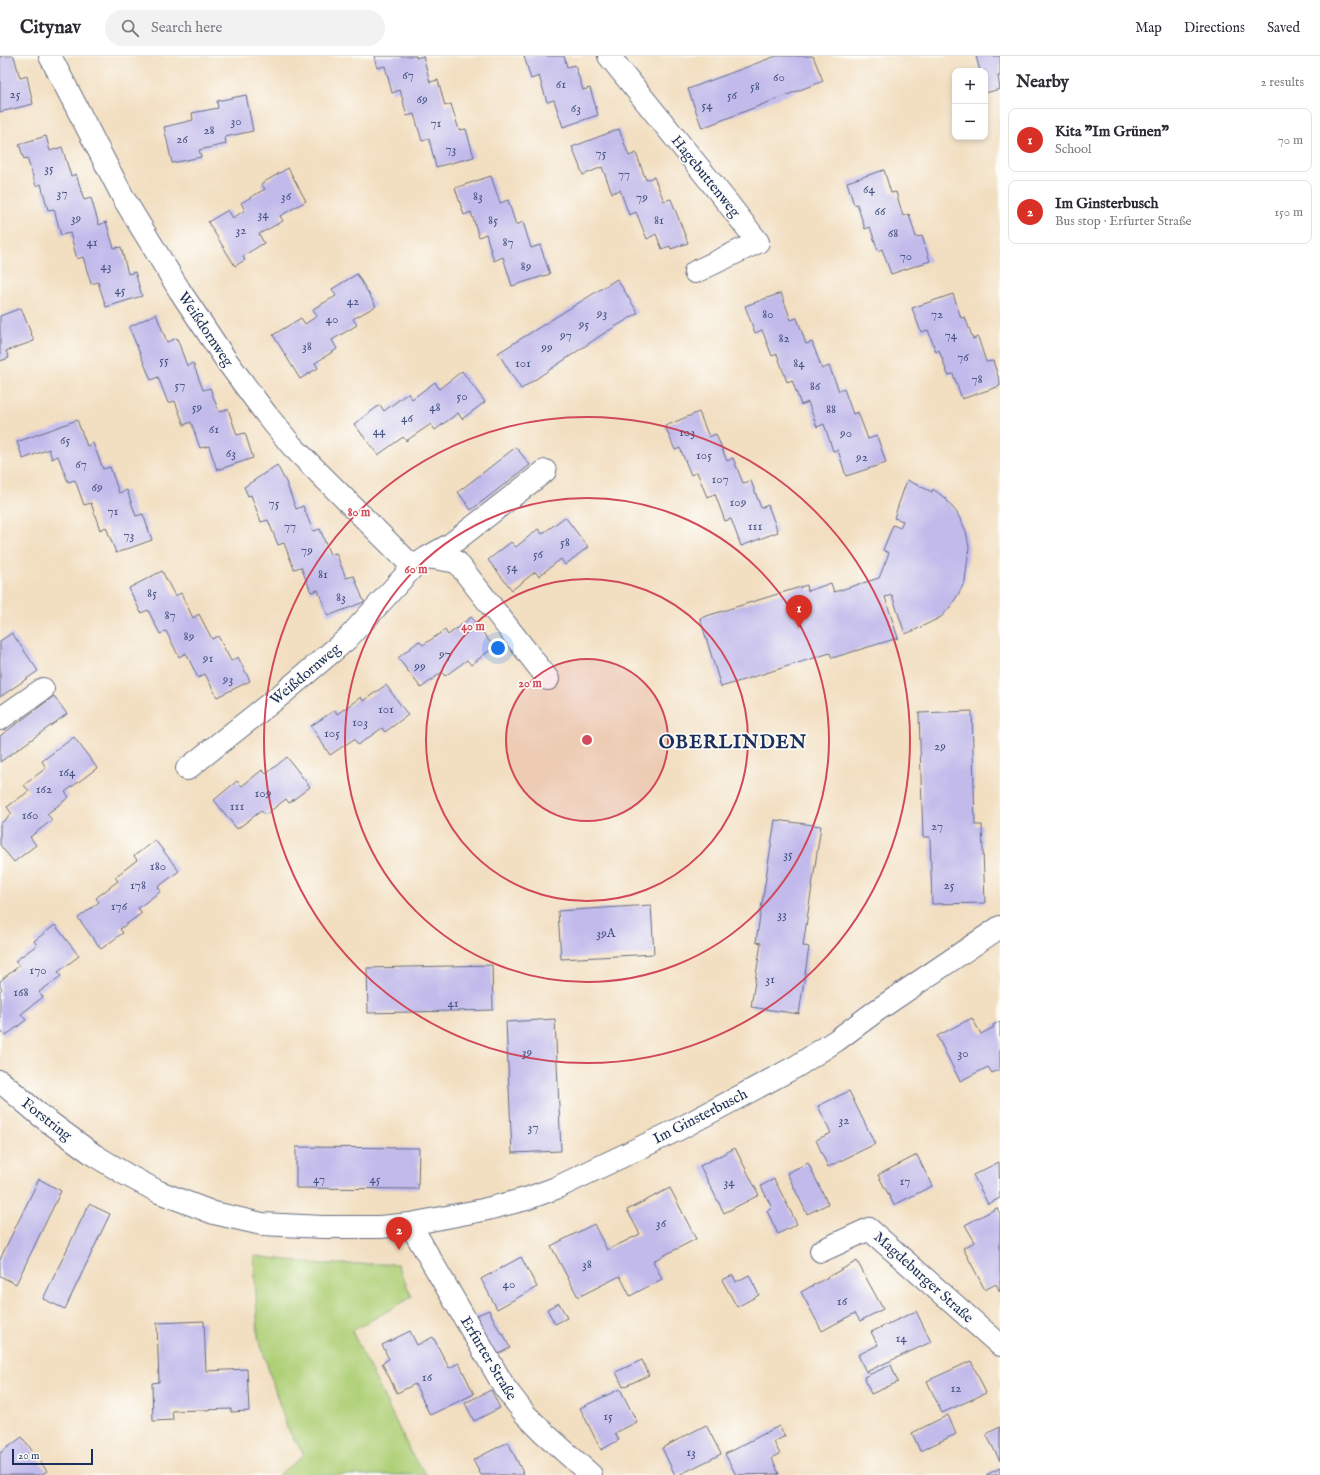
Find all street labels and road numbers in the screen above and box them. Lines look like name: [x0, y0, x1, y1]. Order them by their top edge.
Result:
street label: Hagebuttenweg: [667, 132, 745, 222]
street label: Weißdornweg: [174, 288, 238, 371]
street label: Weißdornweg: [266, 639, 345, 709]
street label: Im Ginsterbusch: [650, 1084, 751, 1148]
street label: Forstring: [18, 1094, 76, 1146]
street label: Magdeburger Straße: [870, 1227, 978, 1327]
street label: Erfurter Straße: [456, 1313, 521, 1404]

